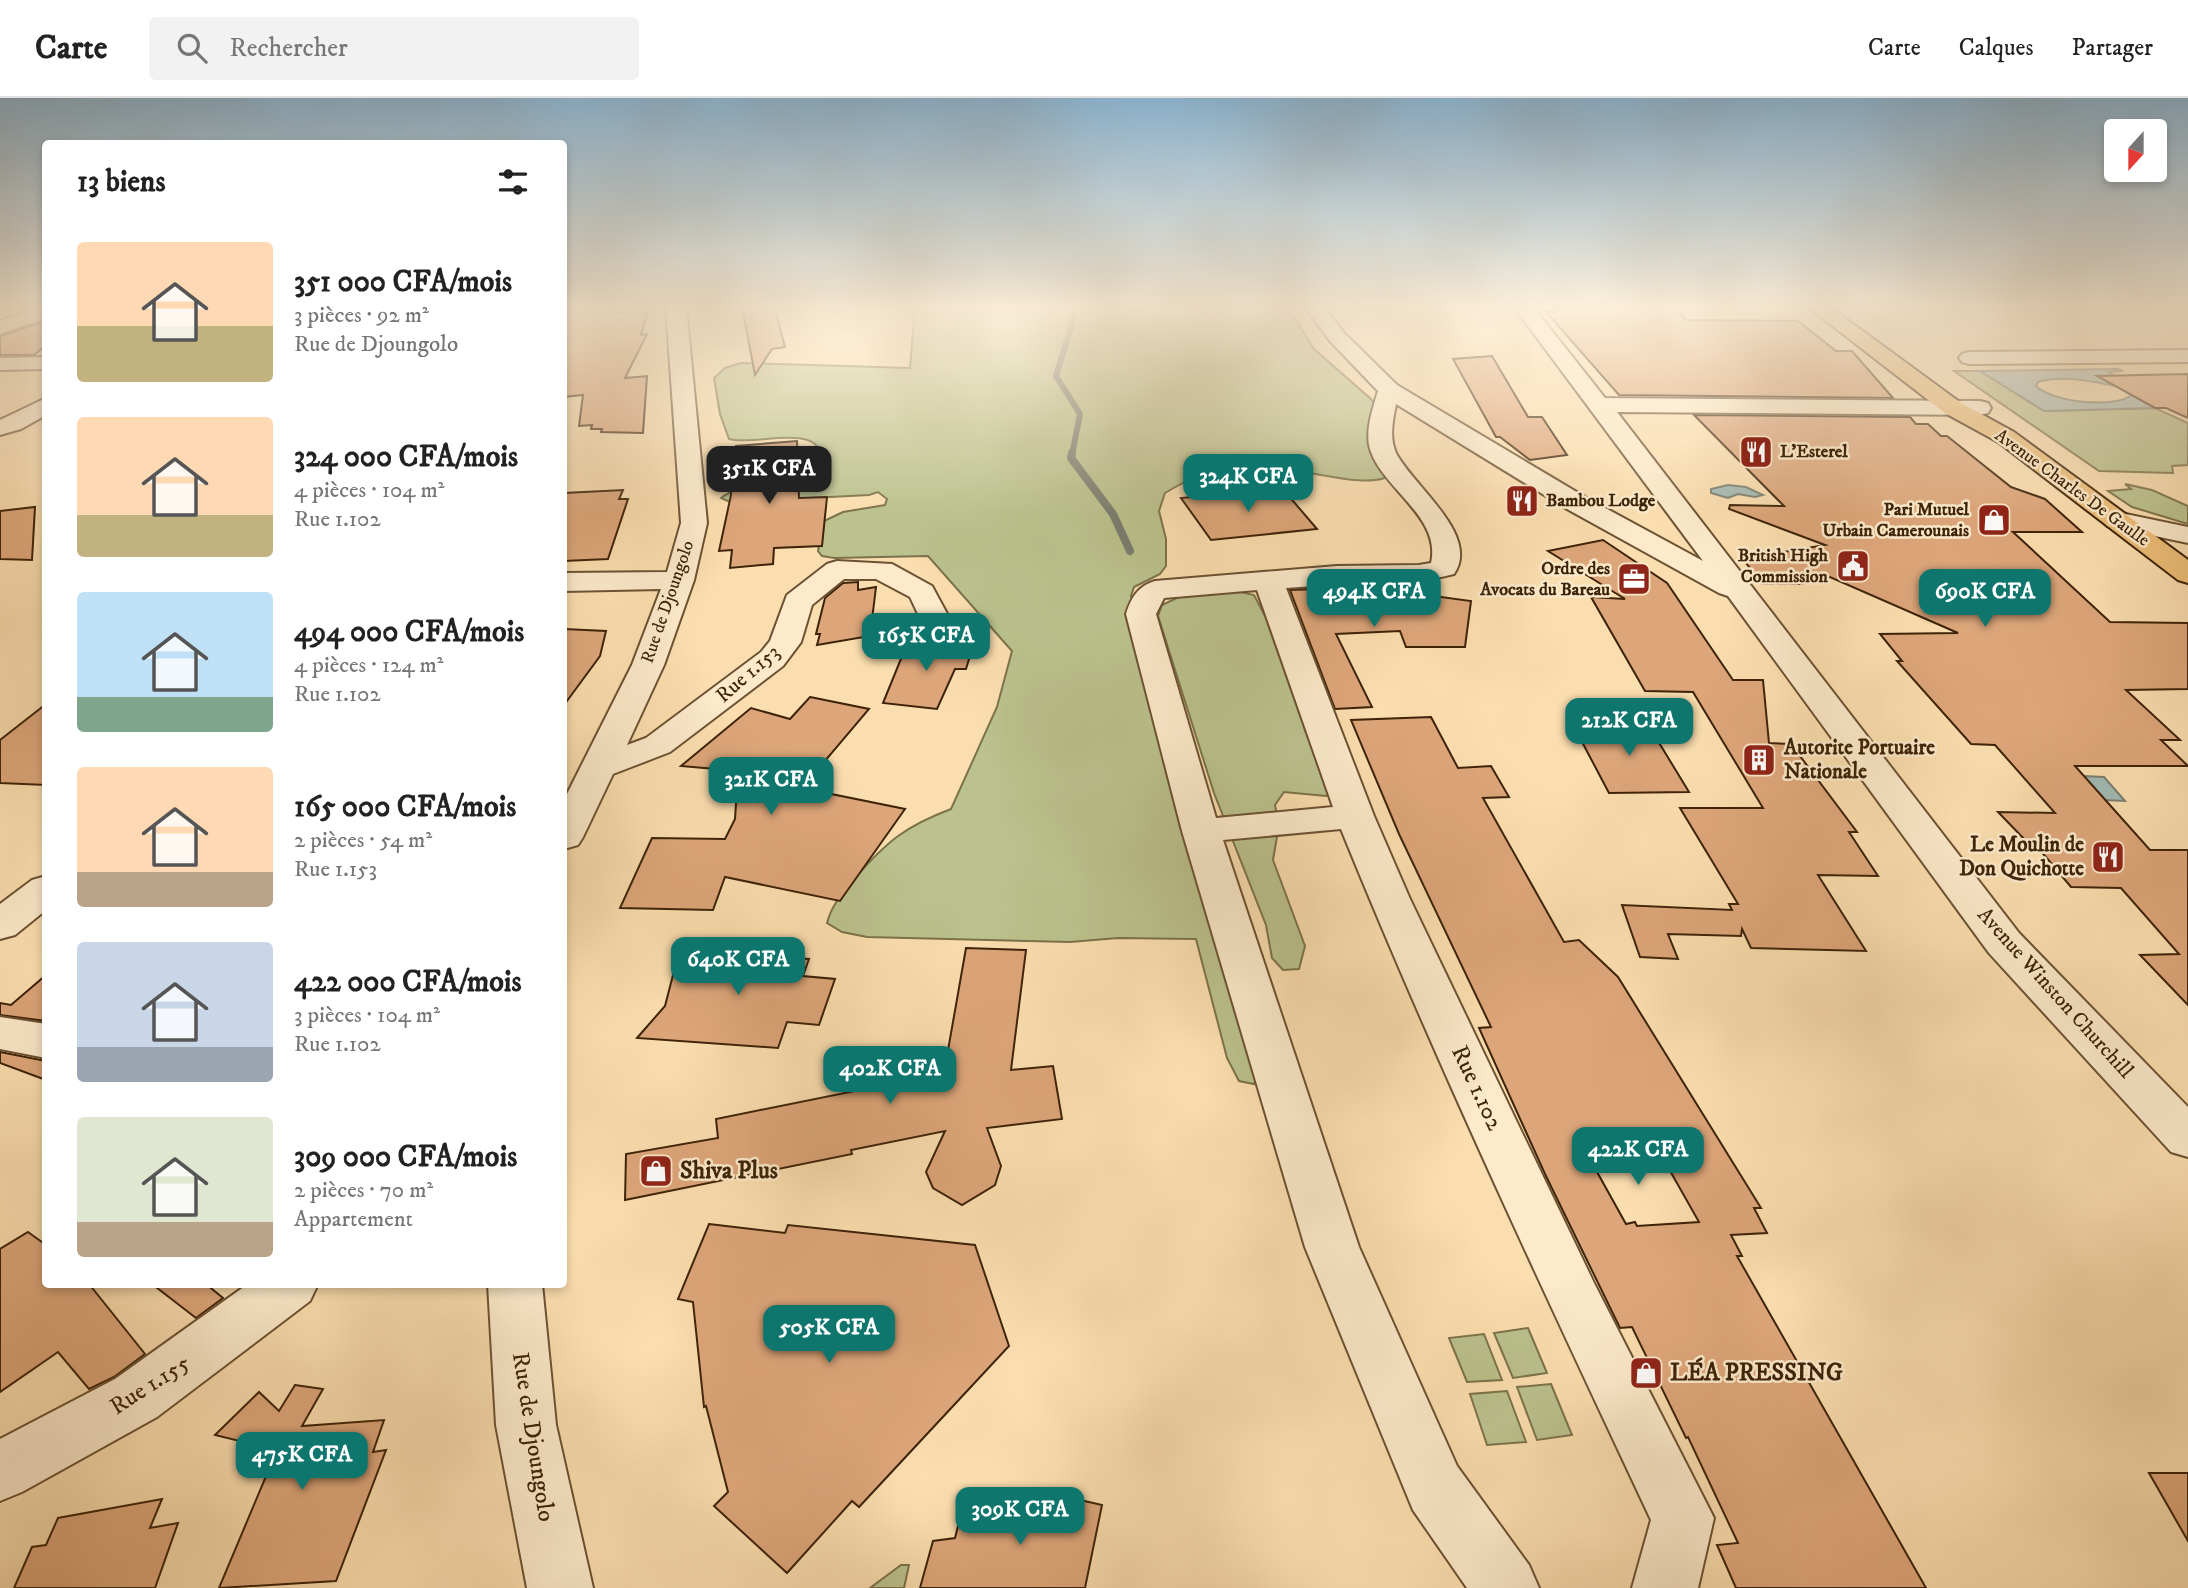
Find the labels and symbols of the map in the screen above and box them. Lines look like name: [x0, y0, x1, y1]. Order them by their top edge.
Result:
north arrow: [2104, 119, 2166, 182]
street label: Avenue Charles De Gaulle: [1990, 424, 2154, 552]
restaurant icon: L'Esterel: [1737, 433, 1775, 471]
place label: L'Esterel: [1780, 441, 1848, 463]
pin: 351K CFA: [697, 446, 841, 506]
pin: 324K CFA: [1176, 454, 1320, 514]
restaurant icon: Bambou Lodge: [1503, 482, 1541, 520]
place label: Bambou Lodge: [1546, 490, 1656, 512]
place label: Pari Mutuel Urbain Camerounais: [1823, 499, 1970, 542]
shop icon: Pari Mutuel Urbain Camerounais: [1975, 501, 2013, 539]
street label: Rue de Djoungolo: [637, 537, 699, 666]
place label: British High Commission: [1738, 545, 1829, 588]
public building icon: British High Commission: [1834, 547, 1872, 585]
place label: Ordre des Avocats du Bareau: [1479, 558, 1610, 601]
office icon: Ordre des Avocats du Bareau: [1615, 560, 1653, 598]
pin: 494K CFA: [1302, 570, 1446, 629]
pin: 690K CFA: [1913, 570, 2057, 629]
pin: 165K CFA: [854, 614, 998, 673]
street label: Rue 1.153: [711, 639, 785, 709]
pin: 212K CFA: [1557, 698, 1701, 758]
place label: Autorite Portuaire Nationale: [1783, 735, 1935, 785]
building icon: Autorite Portuaire Nationale: [1740, 741, 1778, 779]
pin: 321K CFA: [699, 758, 843, 817]
place label: Le Moulin de Don Quichotte: [1959, 832, 2084, 882]
restaurant icon: Le Moulin de Don Quichotte: [2089, 838, 2127, 876]
street label: Avenue Winston Churchill: [1971, 902, 2139, 1084]
pin: 640K CFA: [666, 937, 810, 997]
street label: Rue 1.102: [1444, 1041, 1510, 1136]
pin: 402K CFA: [818, 1046, 962, 1106]
pin: 422K CFA: [1566, 1128, 1710, 1187]
shop icon: Shiva Plus: [637, 1152, 675, 1190]
place label: Shiva Plus: [680, 1156, 778, 1186]
pin: 505K CFA: [757, 1306, 901, 1365]
street label: Rue 1.155: [104, 1348, 196, 1422]
street label: Rue de Djoungolo: [505, 1350, 561, 1524]
shop icon: LÉA PRESSING: [1627, 1354, 1665, 1392]
place label: LÉA PRESSING: [1670, 1357, 1843, 1388]
pin: 475K CFA: [230, 1432, 374, 1492]
pin: 309K CFA: [948, 1488, 1092, 1547]

